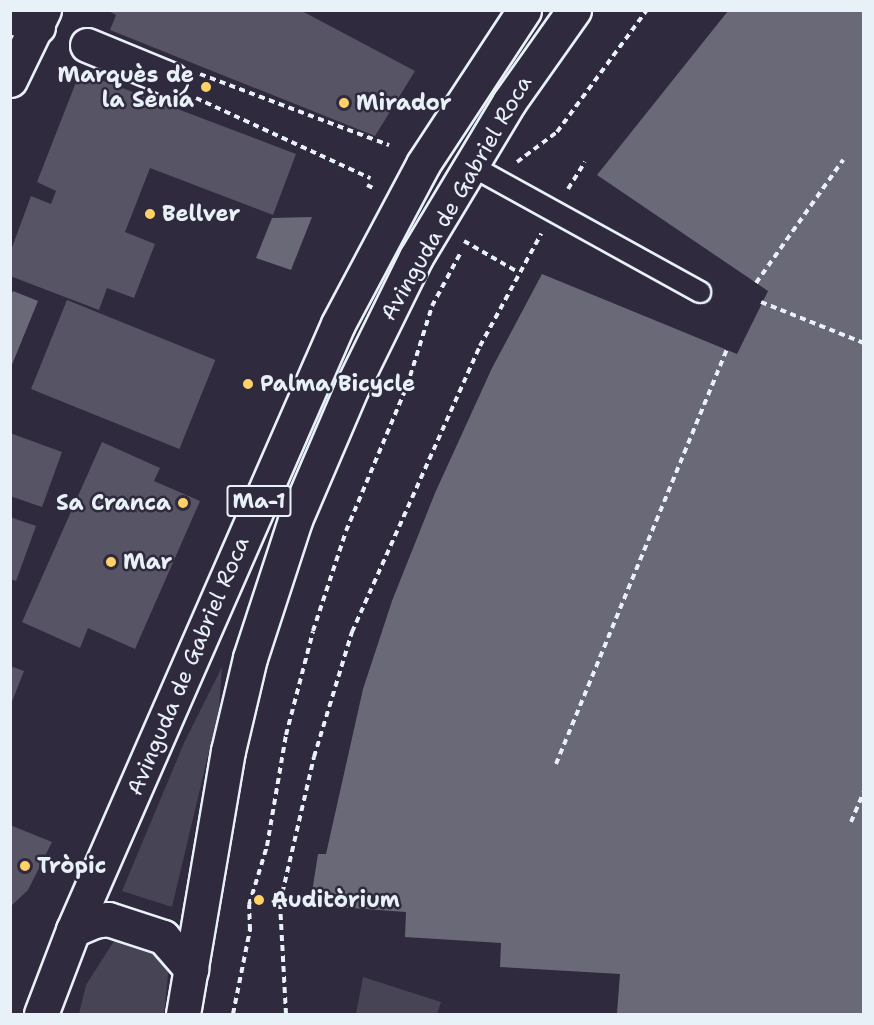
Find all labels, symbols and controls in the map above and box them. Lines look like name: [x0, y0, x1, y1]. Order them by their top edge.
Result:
place label: Marquès de la Sènia: [58, 61, 194, 112]
street label: Avinguda de Gabriel Roca: [375, 71, 537, 325]
marker: Marquès de la Sènia: [199, 80, 213, 94]
place label: Mirador: [356, 90, 452, 116]
marker: Mirador: [337, 96, 351, 110]
place label: Bellver: [162, 201, 240, 227]
marker: Bellver: [143, 207, 157, 221]
place label: Palma Bicycle: [260, 371, 415, 397]
marker: Palma Bicycle: [241, 377, 255, 391]
road number: Ma-1: [226, 483, 292, 519]
place label: Sa Cranca: [56, 490, 171, 516]
marker: Sa Cranca: [176, 496, 190, 510]
street label: Avinguda de Gabriel Roca: [121, 533, 255, 799]
place label: Mar: [123, 549, 172, 575]
marker: Mar: [104, 555, 118, 569]
place label: Tròpic: [37, 853, 106, 879]
marker: Tròpic: [18, 859, 32, 873]
place label: Auditòrium: [271, 887, 400, 913]
marker: Auditòrium: [252, 893, 266, 907]

